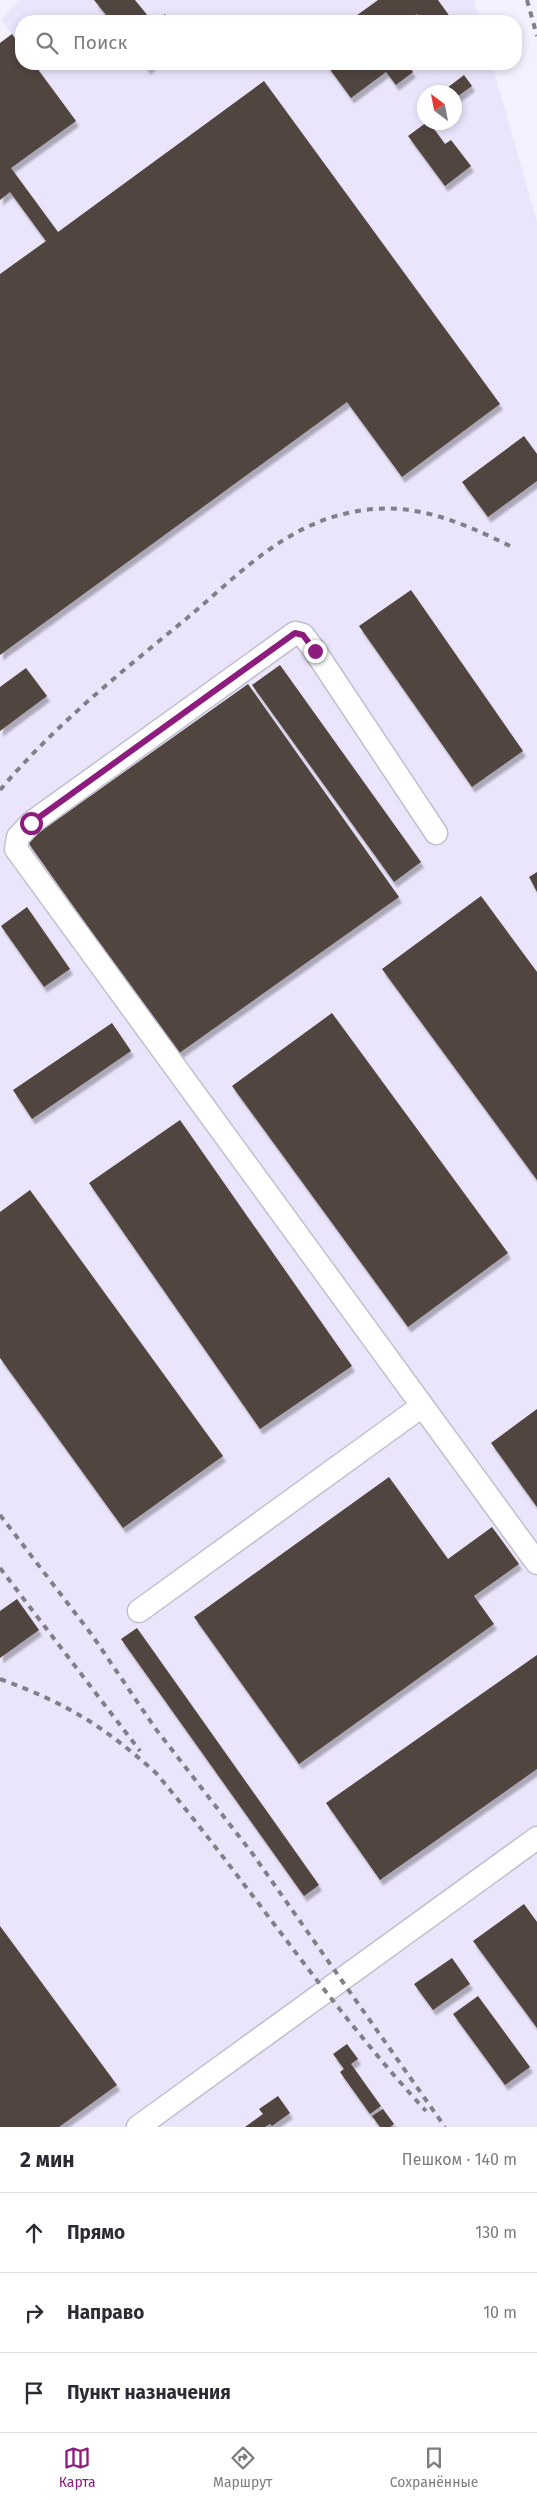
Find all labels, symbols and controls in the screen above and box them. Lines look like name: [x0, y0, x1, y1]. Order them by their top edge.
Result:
search box: [15, 15, 522, 70]
icon: search: [33, 29, 61, 57]
text: Поиск: [73, 31, 127, 54]
north arrow: [417, 85, 462, 130]
route end: [304, 640, 327, 663]
route start: [20, 812, 43, 835]
text: 2 мин: [20, 2147, 75, 2173]
text: Пешком · 140 m: [402, 2150, 517, 2169]
icon: ahead: [20, 2219, 48, 2247]
text: Прямо: [67, 2221, 125, 2244]
text: 130 m: [475, 2223, 517, 2242]
icon: right: [20, 2299, 48, 2327]
text: Направо: [67, 2301, 144, 2324]
text: 10 m: [483, 2303, 517, 2322]
icon: arrive: [20, 2379, 48, 2407]
text: Пункт назначения: [67, 2381, 231, 2404]
tab: Карта: [59, 2444, 96, 2491]
tab: Маршрут: [213, 2444, 272, 2491]
tab: Сохранённые: [390, 2444, 478, 2491]

